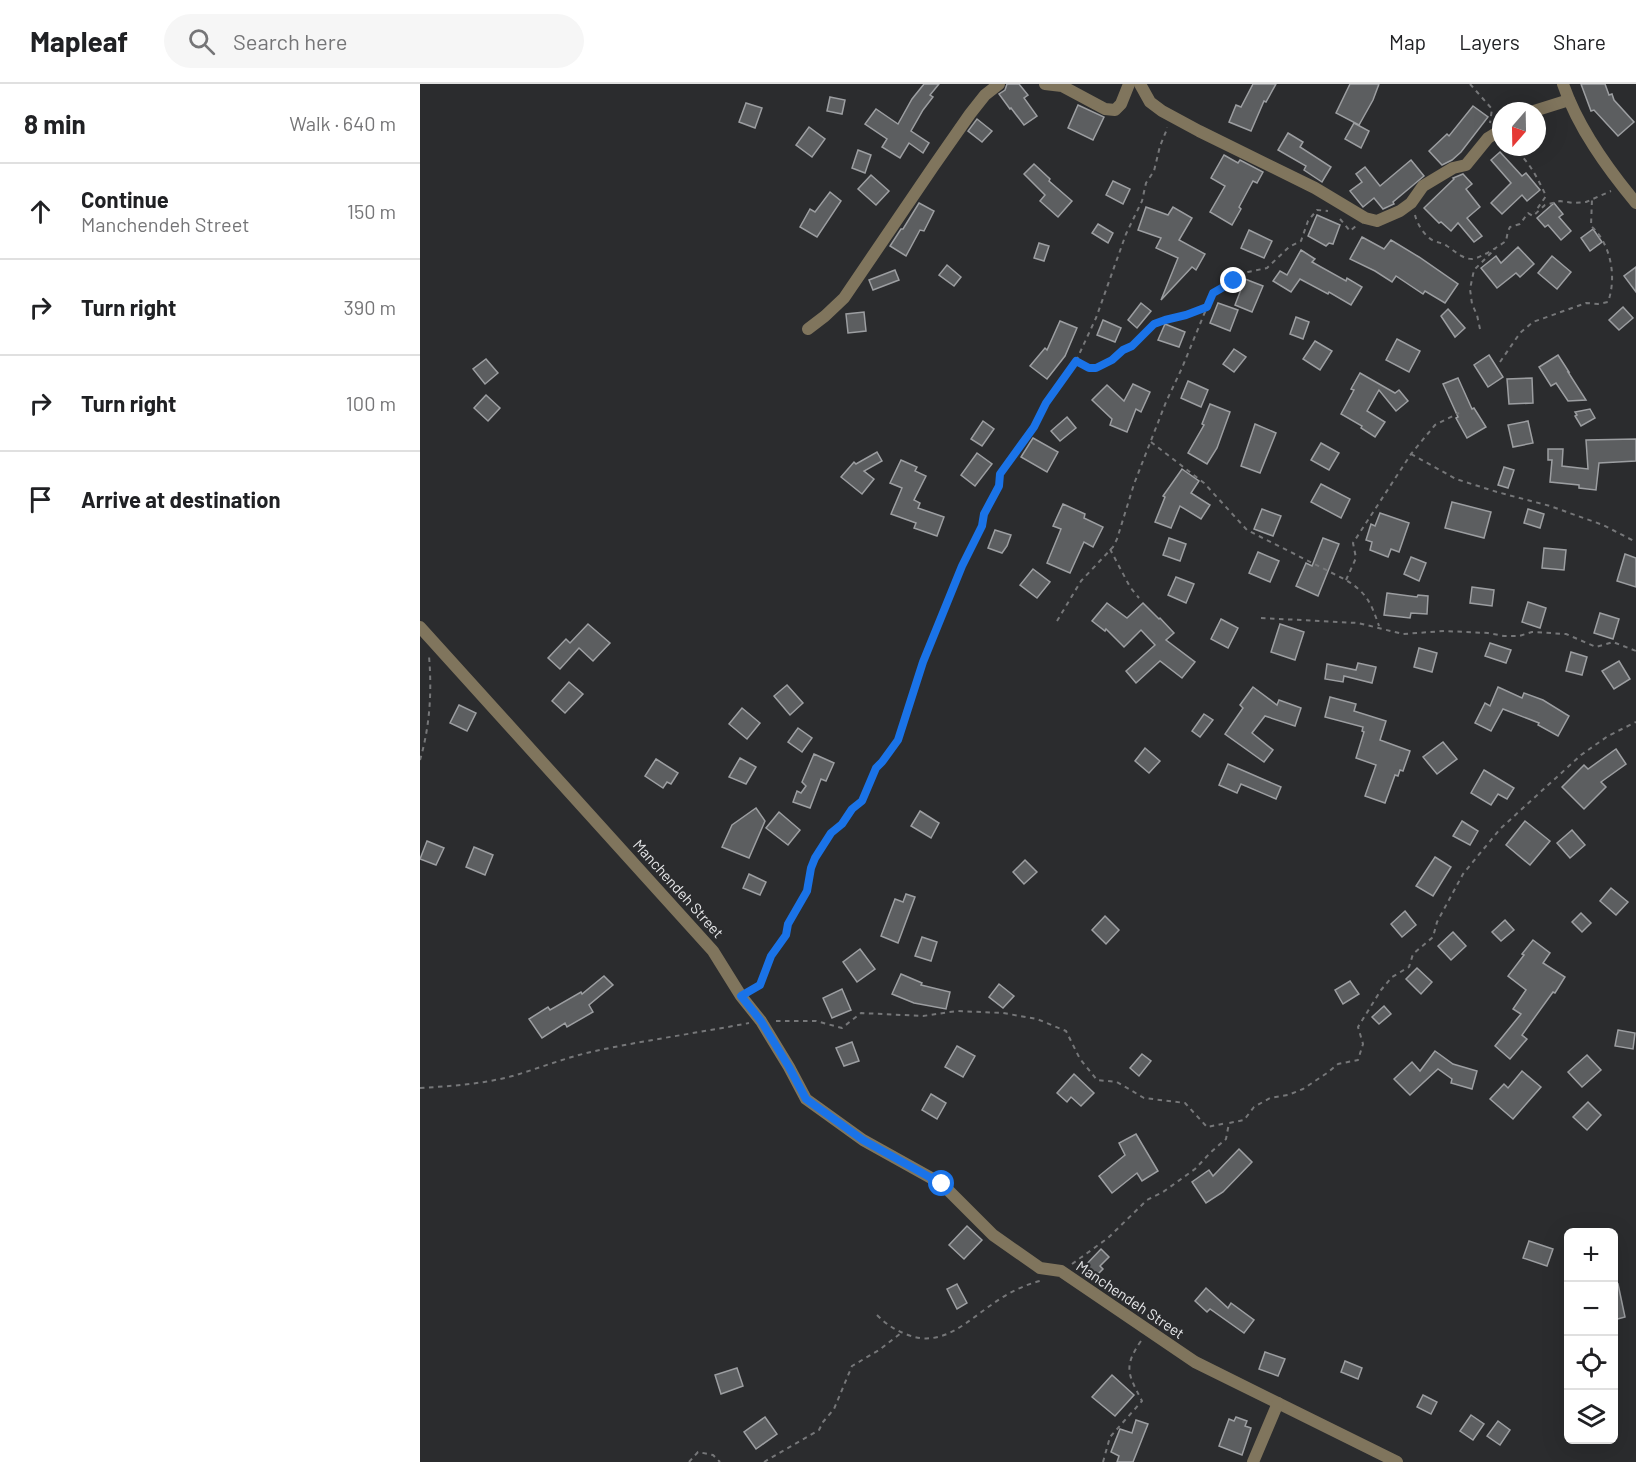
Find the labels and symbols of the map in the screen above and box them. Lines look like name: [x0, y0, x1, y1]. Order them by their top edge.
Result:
north arrow: [1492, 102, 1546, 156]
route end: [1220, 267, 1246, 293]
street label: Manchendeh Street: [630, 835, 728, 941]
route start: [928, 1170, 954, 1196]
street label: Manchendeh Street: [1073, 1256, 1188, 1342]

